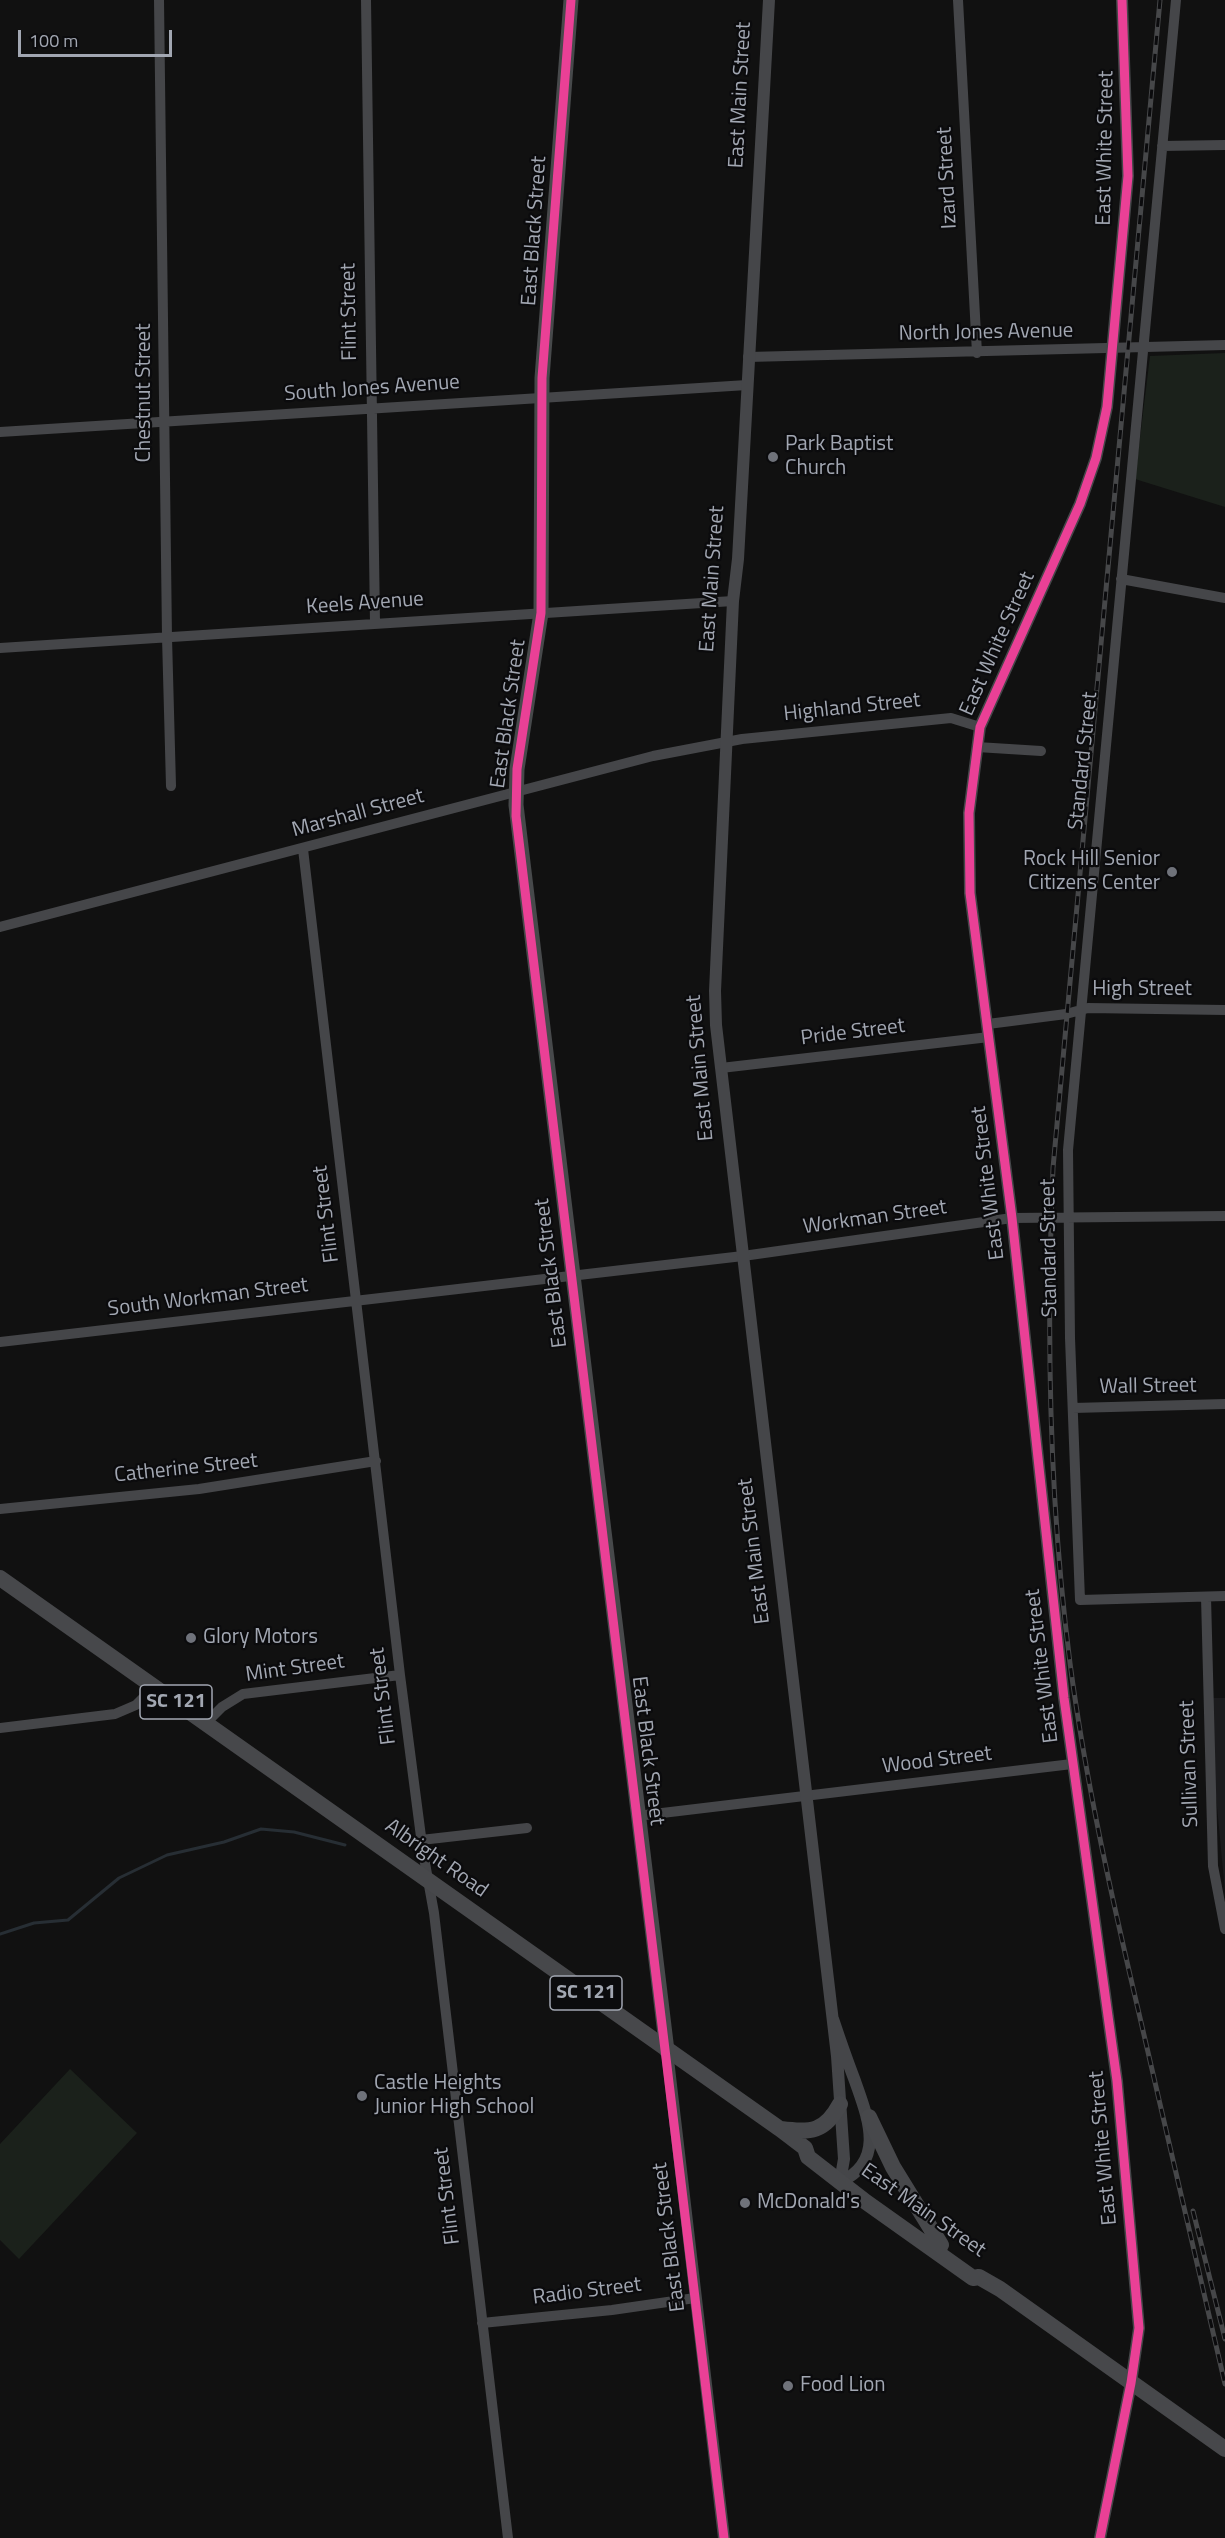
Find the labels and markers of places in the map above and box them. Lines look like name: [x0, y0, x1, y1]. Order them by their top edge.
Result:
place label: Park Baptist Church: [785, 432, 893, 482]
marker: Park Baptist Church: [766, 450, 780, 464]
place label: Rock Hill Senior Citizens Center: [1023, 847, 1160, 897]
marker: Rock Hill Senior Citizens Center: [1165, 865, 1179, 879]
place label: Glory Motors: [203, 1625, 318, 1651]
marker: Glory Motors: [184, 1631, 198, 1645]
place label: Castle Heights Junior High School: [374, 2071, 534, 2121]
marker: Castle Heights Junior High School: [355, 2089, 369, 2103]
place label: McDonald's: [757, 2190, 860, 2216]
marker: McDonald's: [738, 2196, 752, 2210]
place label: Food Lion: [800, 2373, 886, 2399]
marker: Food Lion: [781, 2379, 795, 2393]

